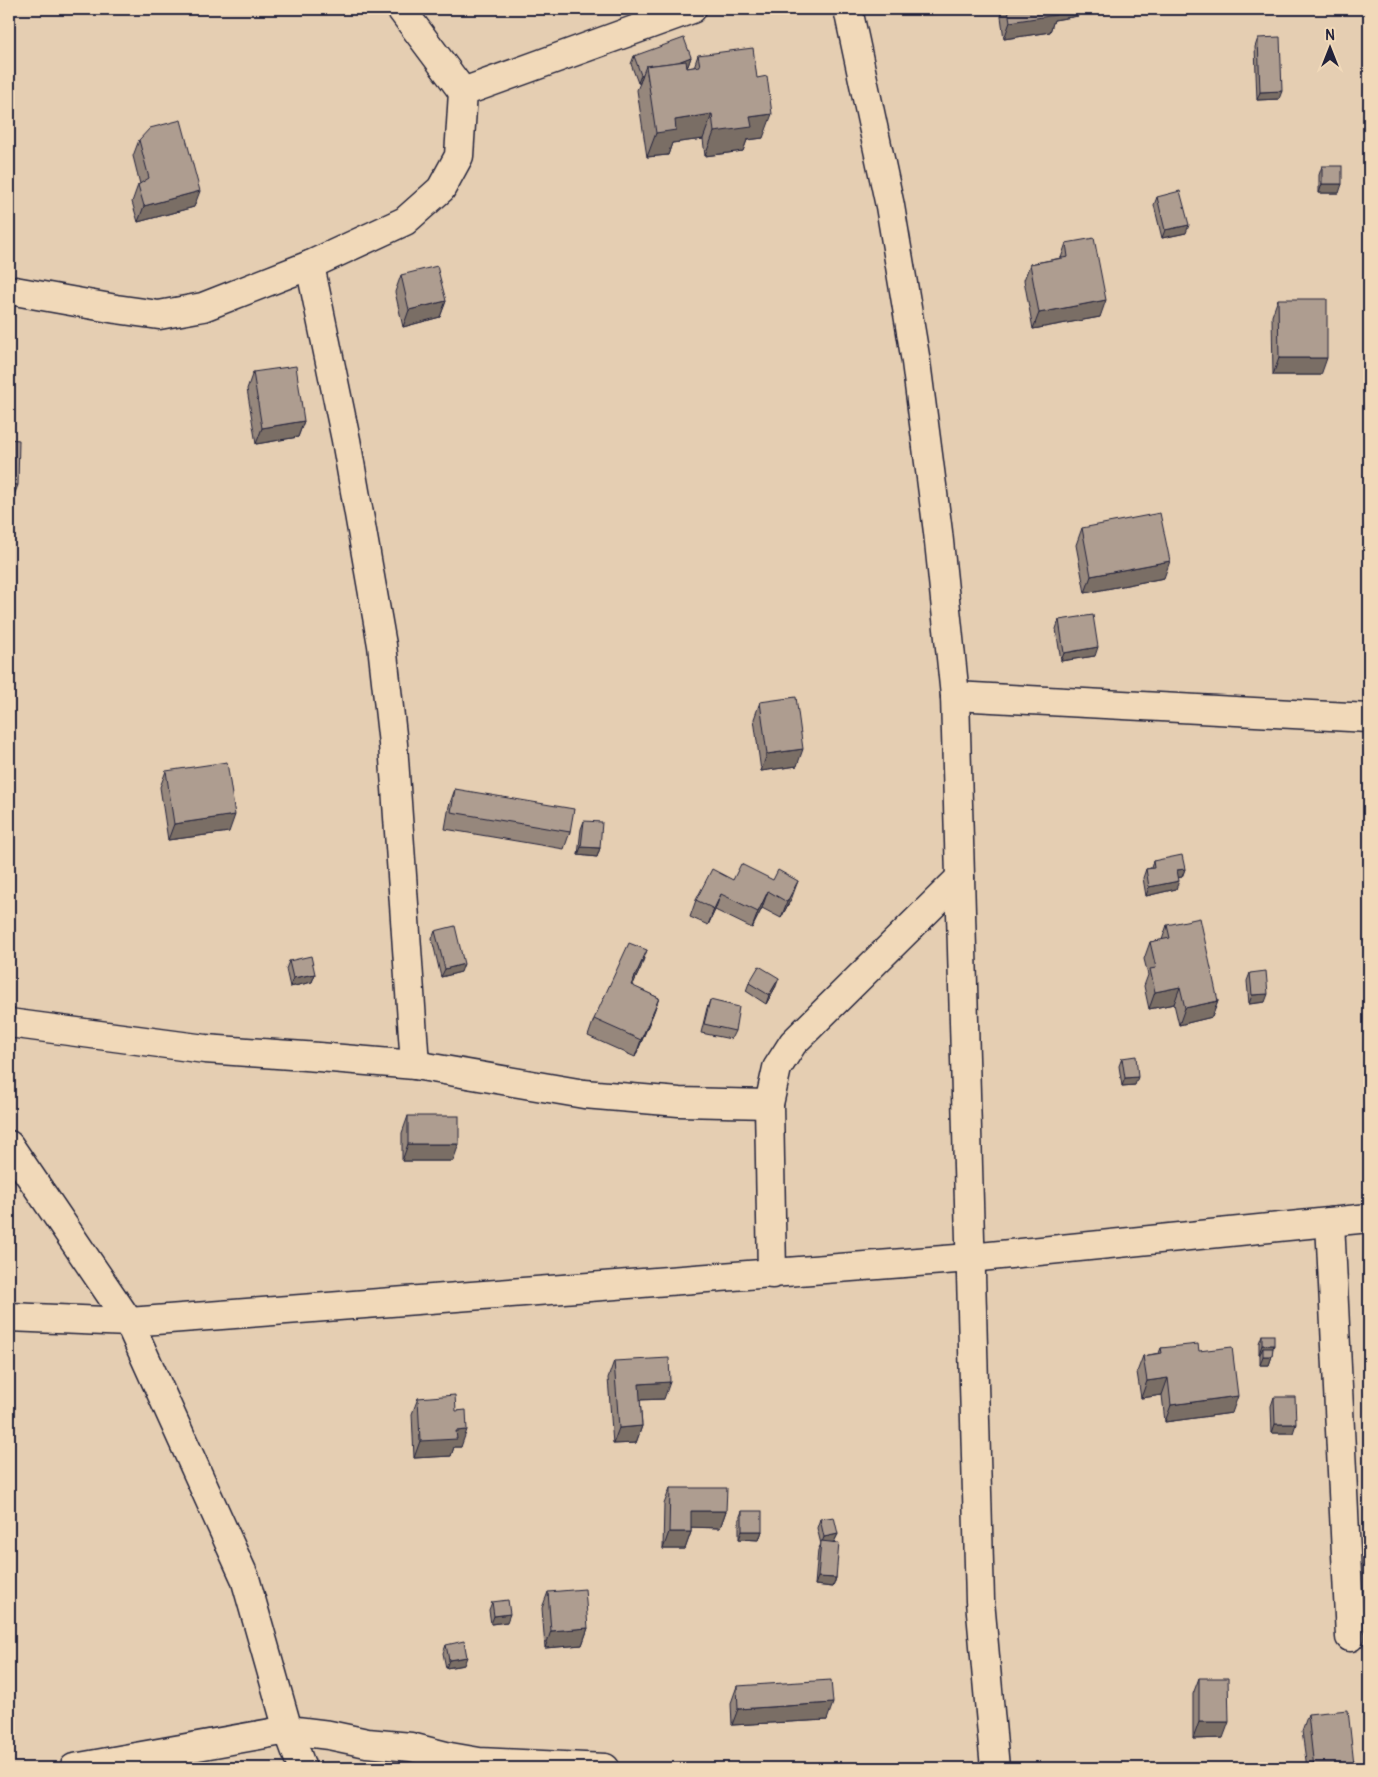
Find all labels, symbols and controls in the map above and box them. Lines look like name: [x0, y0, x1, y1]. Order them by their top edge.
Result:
north arrow: [1306, 22, 1356, 72]
text: N: [1325, 27, 1335, 44]

